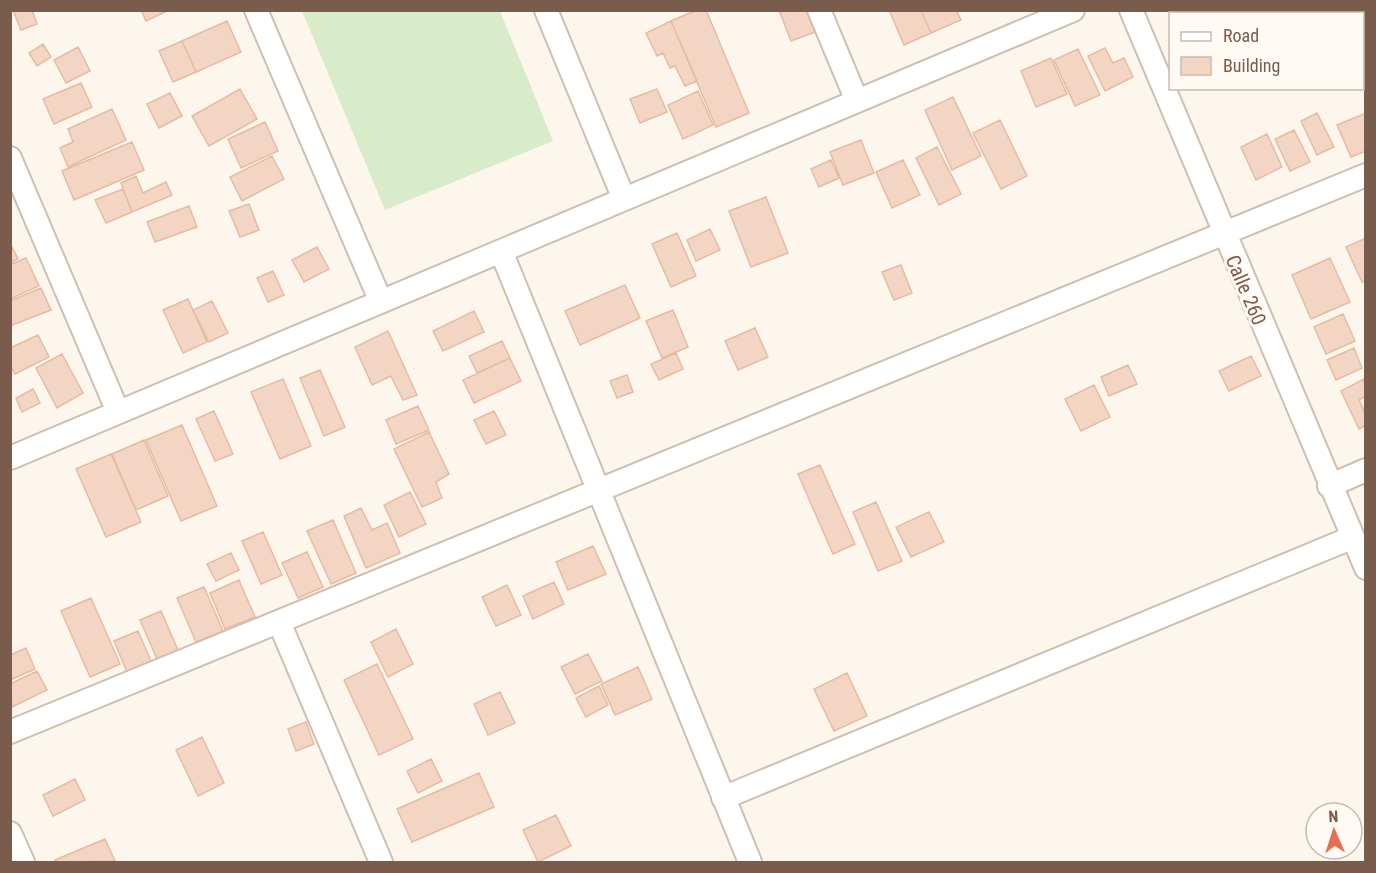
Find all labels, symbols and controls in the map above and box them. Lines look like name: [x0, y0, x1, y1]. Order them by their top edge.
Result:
legend: [1169, 12, 1364, 90]
text: Road: [1223, 25, 1259, 46]
text: Building: [1223, 55, 1280, 76]
street label: Calle 260: [1221, 251, 1271, 329]
north arrow: [1304, 801, 1364, 861]
text: N: [1328, 807, 1339, 826]

